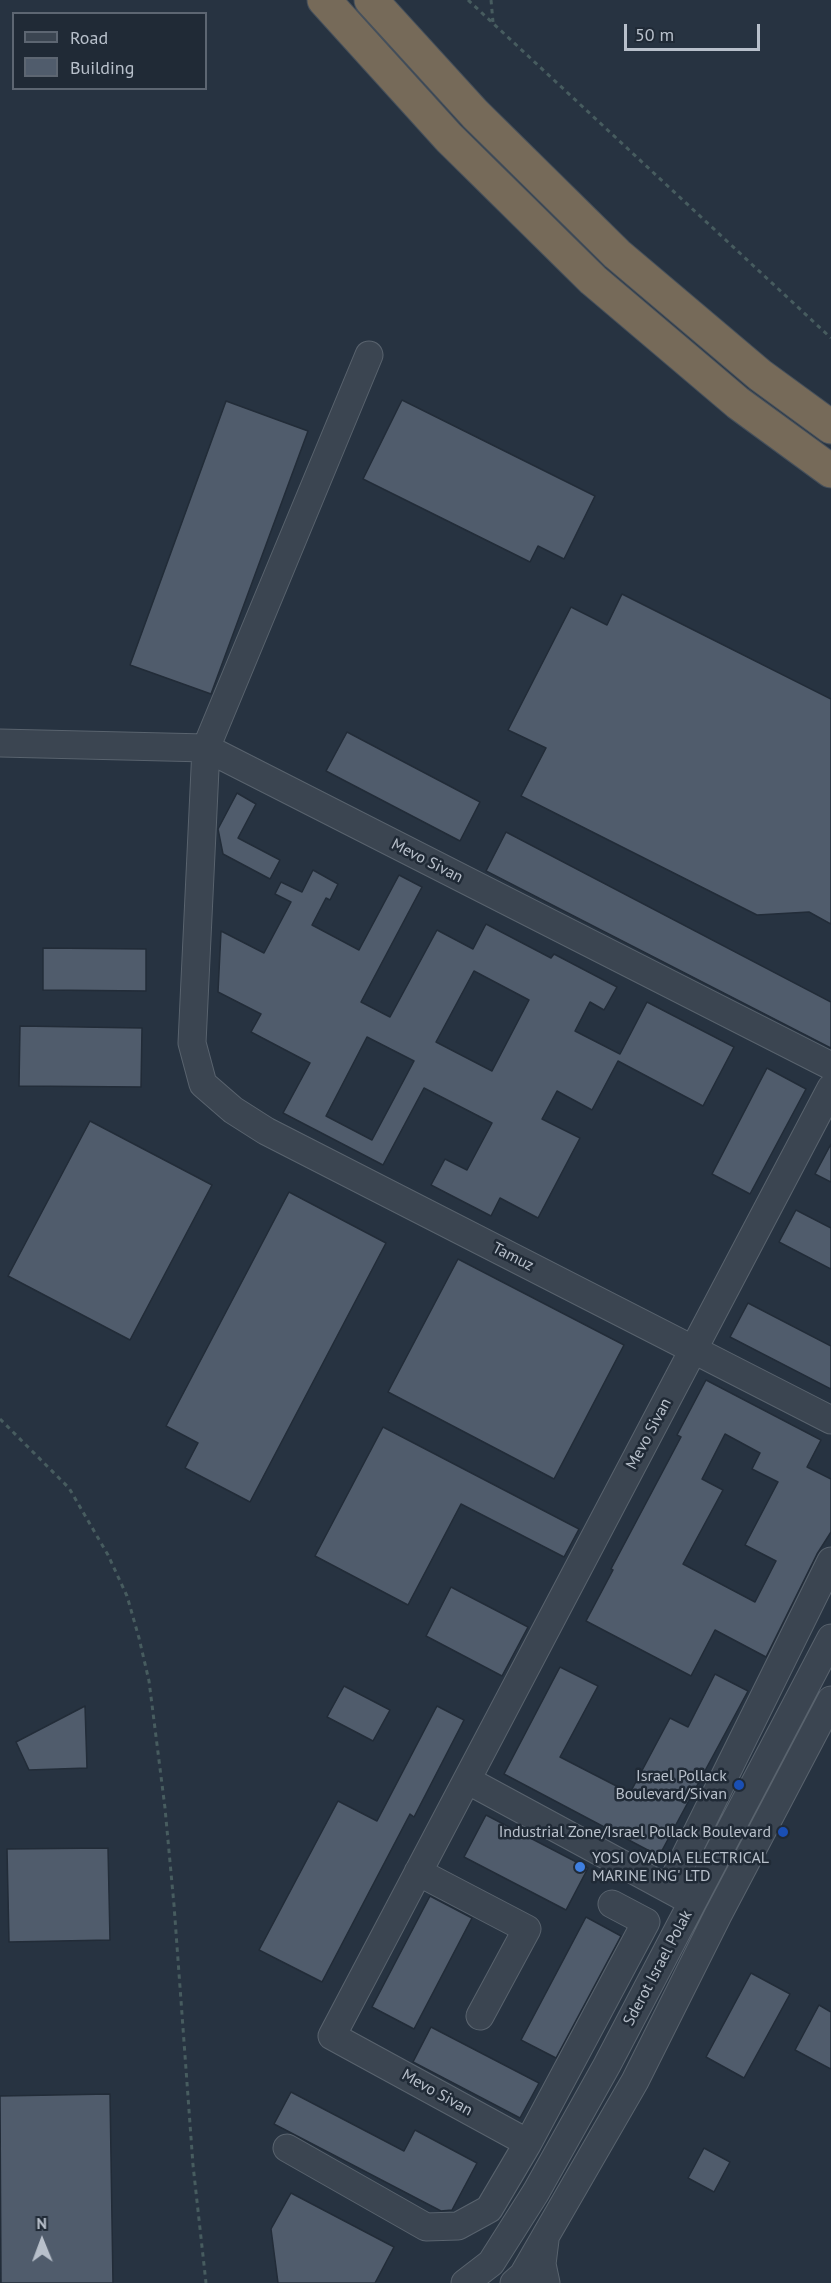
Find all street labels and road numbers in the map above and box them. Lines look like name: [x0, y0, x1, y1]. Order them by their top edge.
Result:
street label: Mevo Sivan: [388, 835, 466, 887]
street label: Tamuz: [489, 1238, 537, 1276]
street label: Mevo Sivan: [622, 1395, 676, 1473]
street label: Sderot Israel Polak: [619, 1907, 697, 2029]
street label: Mevo Sivan: [398, 2066, 476, 2120]

